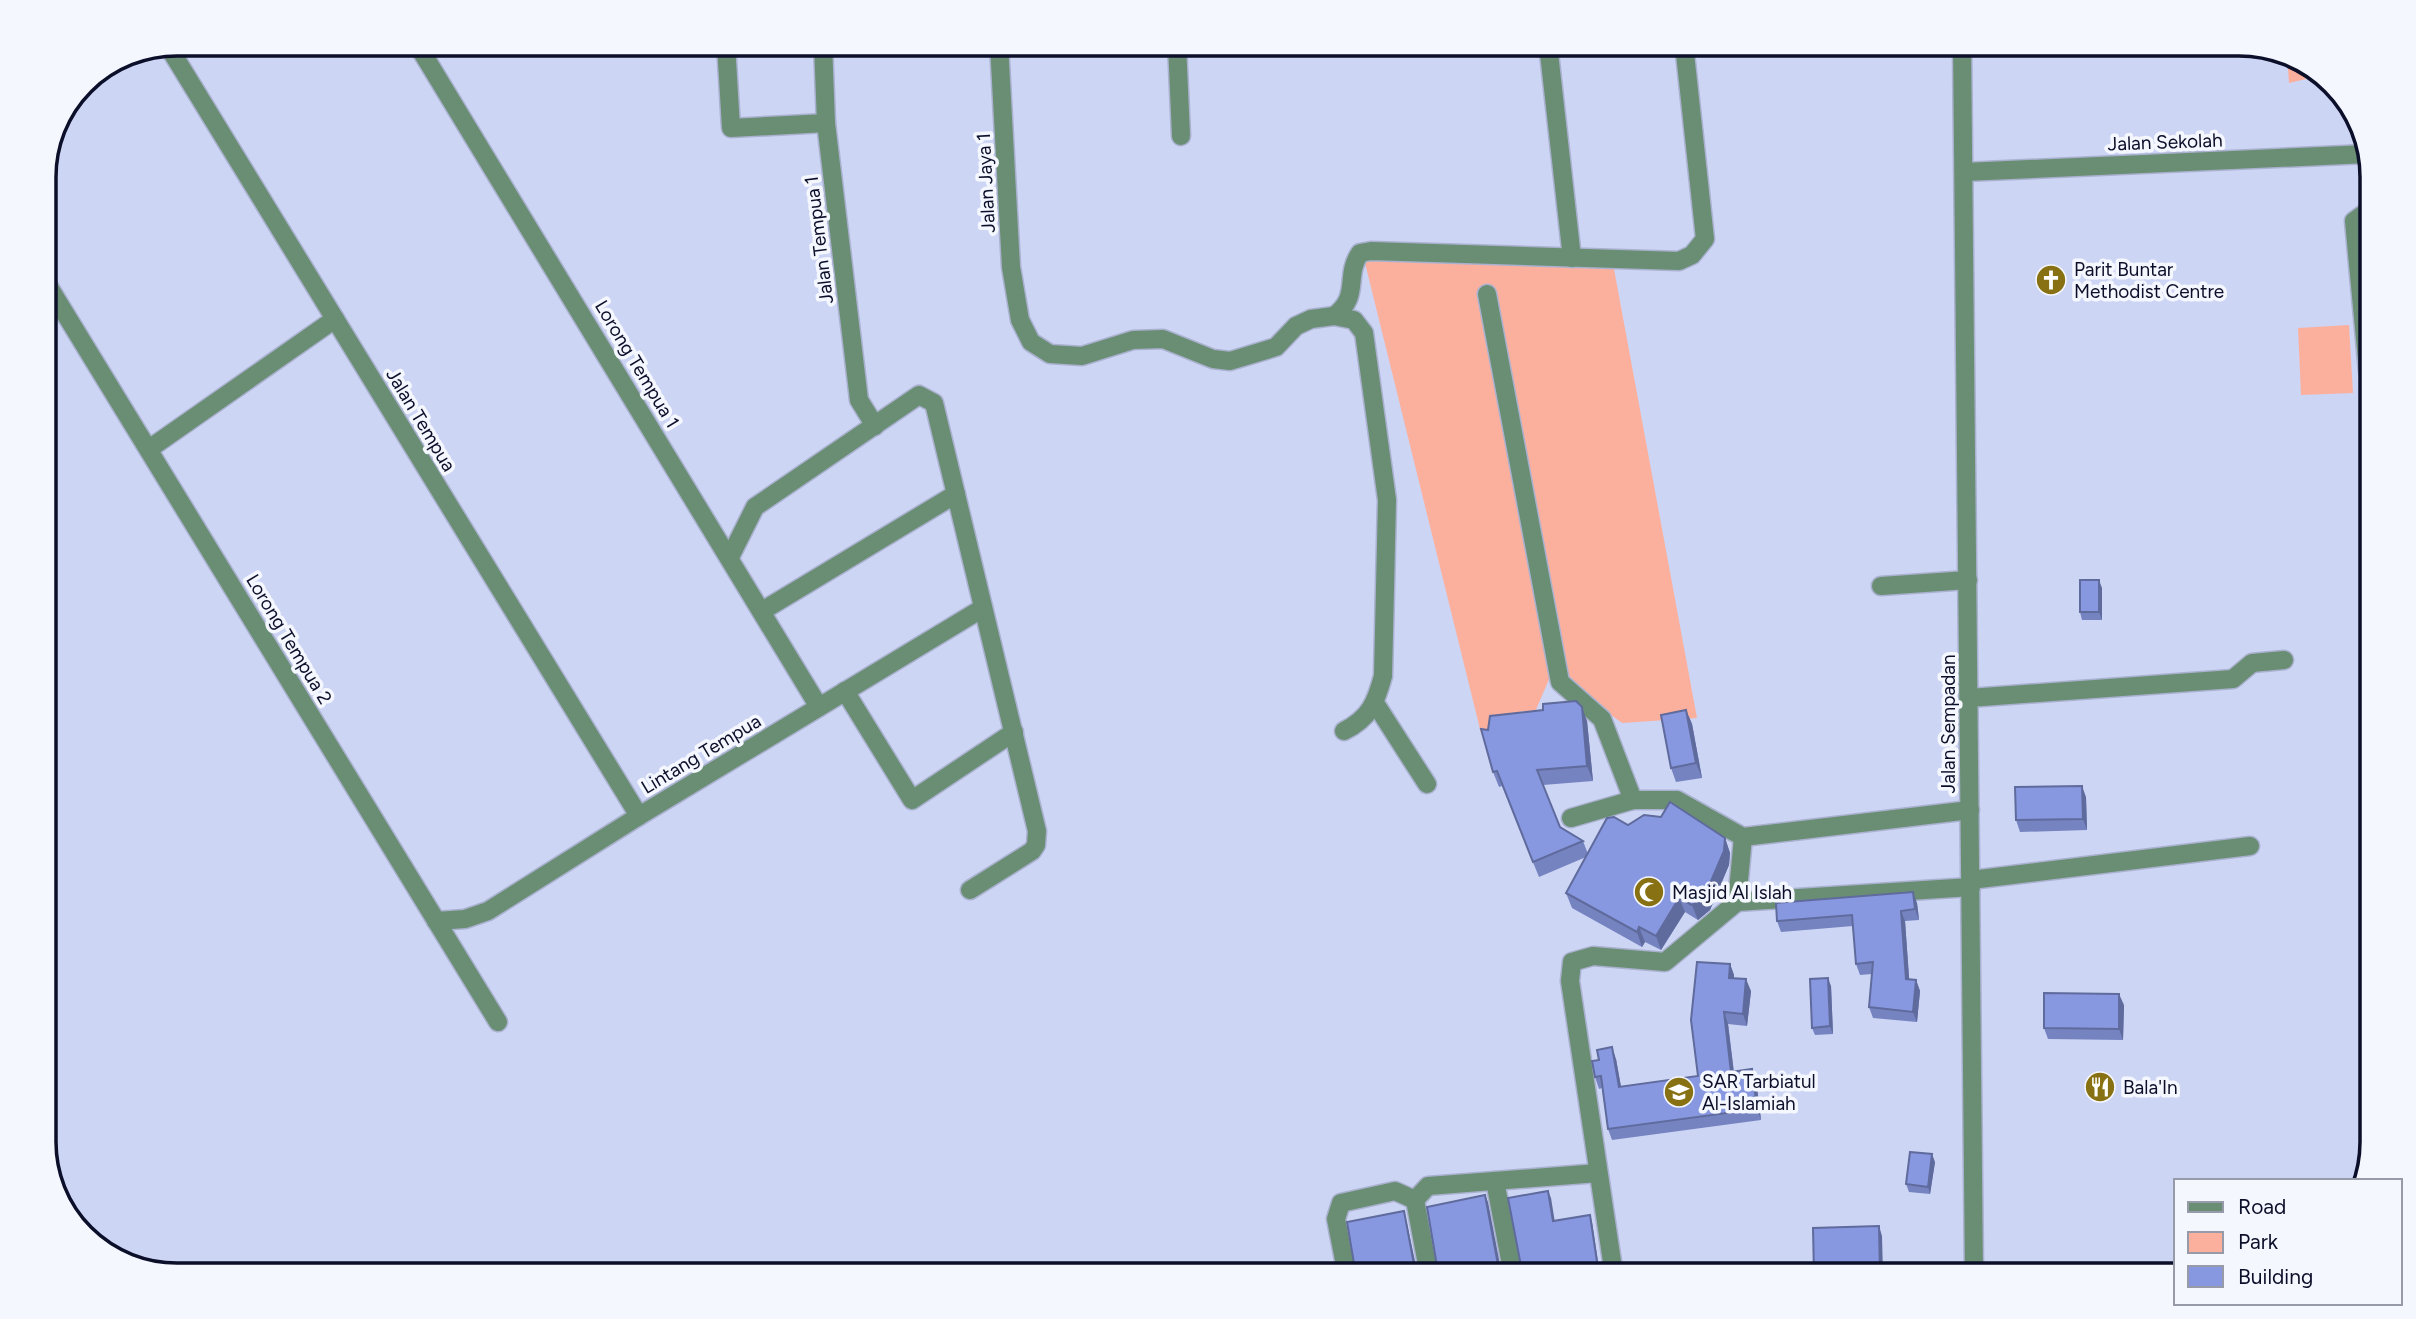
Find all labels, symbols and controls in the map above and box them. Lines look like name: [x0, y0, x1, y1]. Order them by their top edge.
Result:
street label: Jalan Sekolah: [2107, 128, 2223, 156]
street label: Jalan Jaya 1: [972, 132, 1000, 234]
street label: Jalan Tempua 1: [800, 175, 838, 305]
place label: Parit Buntar Methodist Centre: [2074, 258, 2224, 303]
church icon: Parit Buntar Methodist Centre: [2034, 263, 2068, 297]
street label: Lorong Tempua 1: [590, 296, 684, 432]
street label: Jalan Tempua: [381, 364, 461, 476]
street label: Lorong Tempua 2: [241, 570, 337, 708]
street label: Jalan Sempadan: [1937, 654, 1960, 794]
street label: Lintang Tempua: [637, 709, 765, 799]
mosque icon: Masjid Al Islah: [1632, 875, 1666, 909]
place label: Masjid Al Islah: [1672, 881, 1792, 904]
place label: SAR Tarbiatul Al-Islamiah: [1702, 1070, 1816, 1115]
restaurant icon: Bala'In: [2083, 1070, 2117, 1104]
school or university icon: SAR Tarbiatul Al-Islamiah: [1662, 1075, 1696, 1109]
place label: Bala'In: [2123, 1076, 2178, 1099]
legend: [2174, 1179, 2402, 1305]
text: Road: [2238, 1194, 2286, 1219]
text: Park: [2238, 1229, 2279, 1254]
text: Building: [2238, 1264, 2313, 1289]

